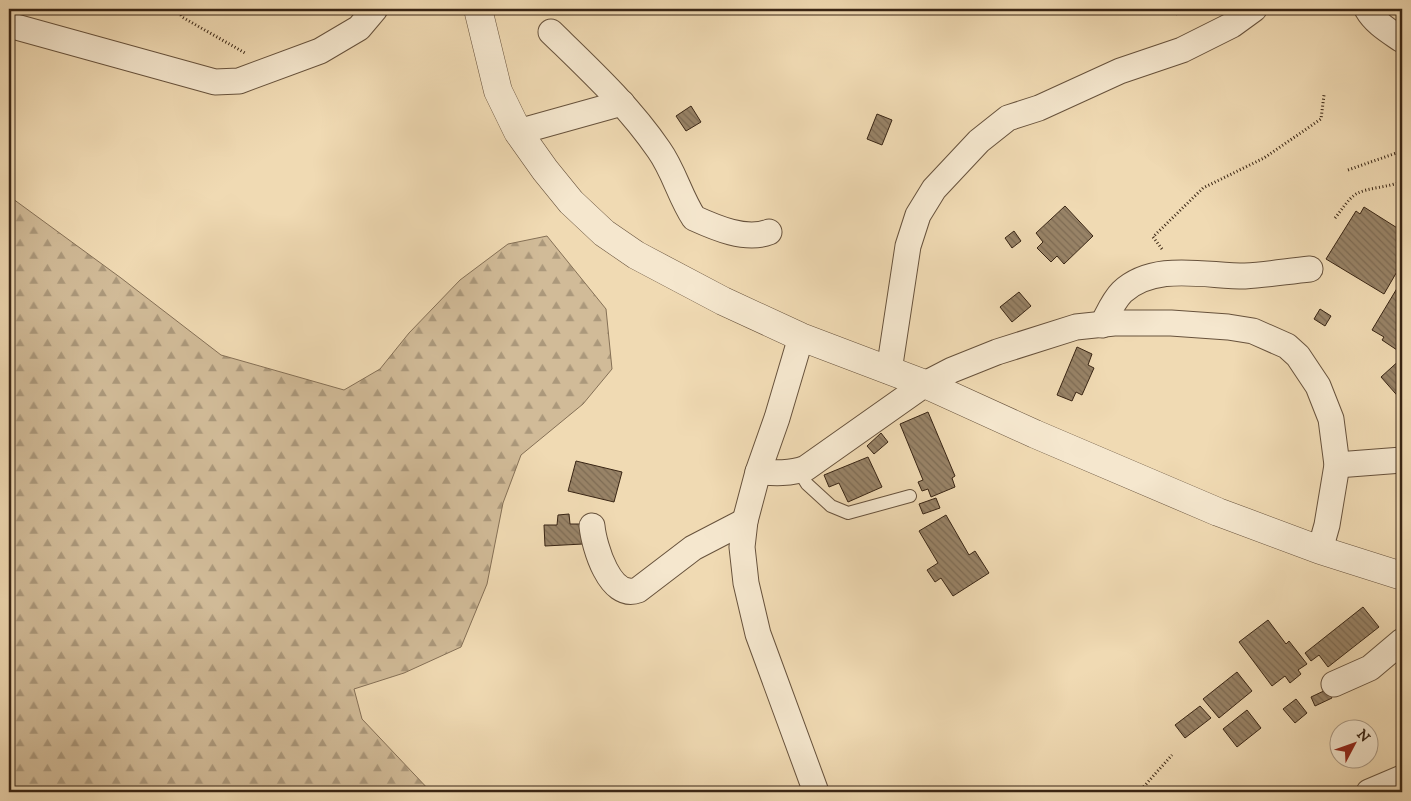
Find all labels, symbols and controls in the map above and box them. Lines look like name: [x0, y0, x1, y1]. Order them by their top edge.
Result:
north arrow: [1328, 718, 1378, 768]
text: N: [1352, 726, 1374, 747]

